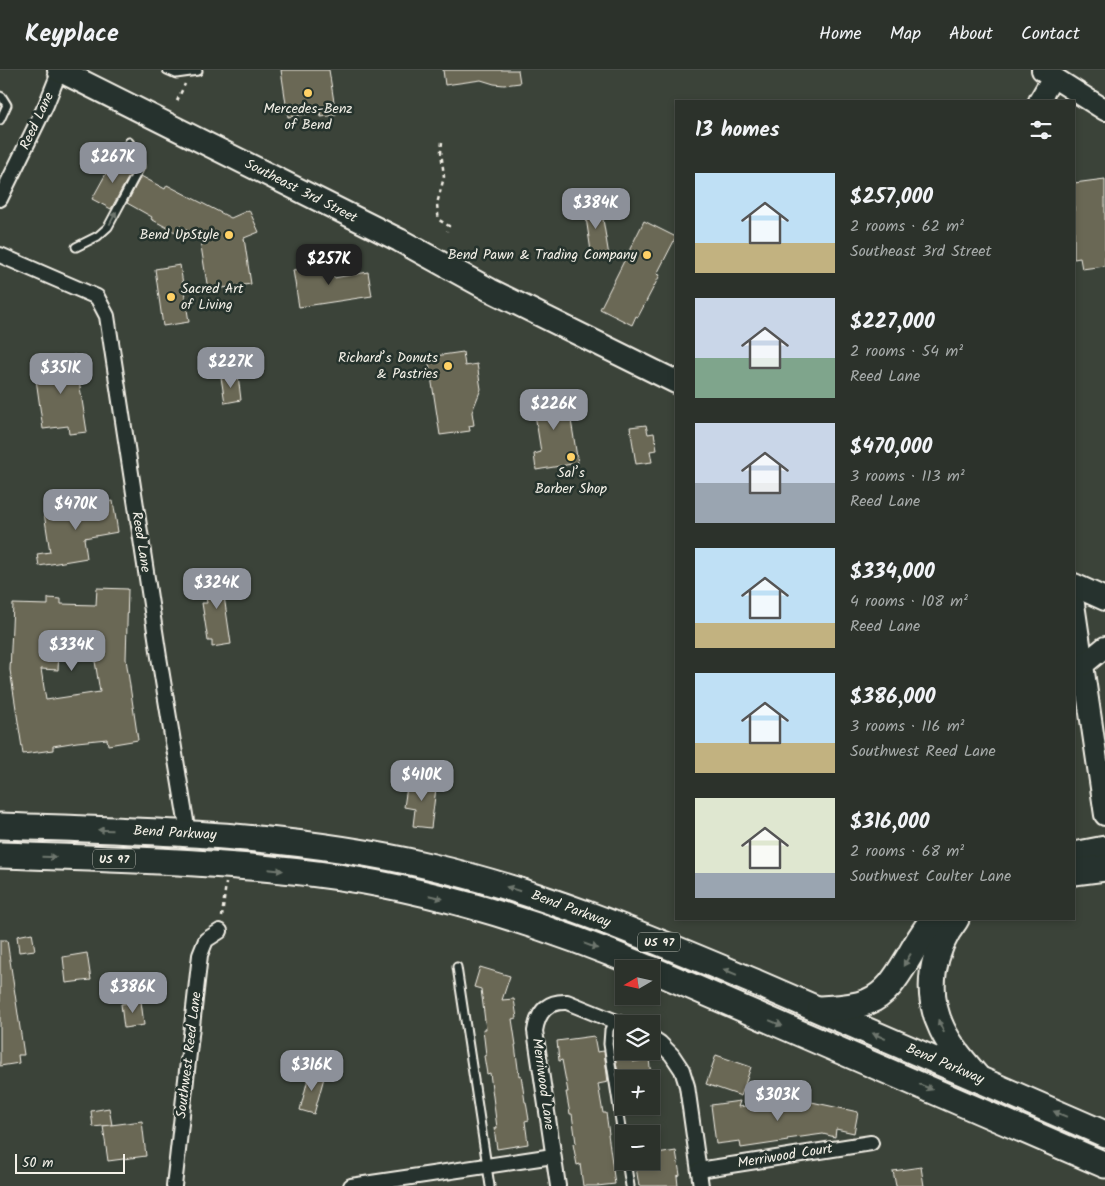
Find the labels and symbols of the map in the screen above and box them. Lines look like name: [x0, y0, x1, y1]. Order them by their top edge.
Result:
marker: Mercedes-Benz of Bend: [302, 87, 314, 99]
street label: Reed Lane: [14, 88, 60, 153]
place label: Mercedes-Benz of Bend: [263, 98, 353, 136]
pin: $267K: [78, 142, 148, 184]
street label: Southeast 3rd Street: [241, 153, 362, 229]
pin: $384K: [561, 188, 631, 230]
one-way arrow: [109, 210, 117, 225]
place label: Bend UpStyle: [140, 224, 220, 246]
marker: Bend UpStyle: [223, 229, 235, 241]
pin: $257K: [294, 244, 364, 286]
place label: Bend Pawn & Trading Company: [448, 244, 637, 266]
marker: Bend Pawn & Trading Company: [641, 249, 653, 261]
place label: Sacred Art of Living: [181, 278, 244, 316]
marker: Sacred Art of Living: [165, 291, 177, 303]
pin: $227K: [196, 346, 266, 389]
place label: Richard’s Donuts & Pastries: [338, 347, 438, 385]
pin: $351K: [26, 352, 96, 395]
marker: Richard’s Donuts & Pastries: [442, 360, 454, 372]
pin: $226K: [519, 388, 589, 431]
marker: Sal’s Barber Shop: [565, 451, 577, 463]
place label: Sal’s Barber Shop: [535, 462, 607, 500]
pin: $470K: [41, 488, 111, 531]
street label: Reed Lane: [125, 510, 157, 575]
pin: $324K: [182, 568, 252, 610]
pin: $334K: [37, 630, 107, 672]
pin: $410K: [387, 760, 457, 802]
street label: Bend Parkway: [133, 820, 218, 846]
one-way arrow: [96, 825, 112, 833]
road number: US 97: [93, 850, 135, 869]
one-way arrow: [41, 853, 57, 861]
one-way arrow: [269, 866, 285, 874]
one-way arrow: [505, 884, 520, 892]
street label: Bend Parkway: [528, 884, 614, 934]
one-way arrow: [429, 893, 444, 901]
road number: US 97: [638, 932, 680, 952]
one-way arrow: [584, 942, 599, 950]
one-way arrow: [902, 953, 911, 966]
north arrow: [615, 960, 660, 1005]
one-way arrow: [723, 967, 737, 975]
pin: $386K: [98, 972, 168, 1014]
street label: Southwest Reed Lane: [170, 990, 208, 1120]
one-way arrow: [937, 1019, 945, 1033]
one-way arrow: [769, 1020, 783, 1028]
one-way arrow: [872, 1031, 886, 1039]
street label: Merriwood Lane: [526, 1037, 560, 1132]
street label: Bend Parkway: [902, 1038, 988, 1091]
pin: $316K: [277, 1050, 347, 1092]
pin: $303K: [743, 1080, 813, 1122]
one-way arrow: [919, 1084, 933, 1092]
one-way arrow: [1053, 1110, 1067, 1118]
street label: Merriwood Court: [736, 1138, 835, 1174]
scale bar: [15, 1151, 125, 1174]

